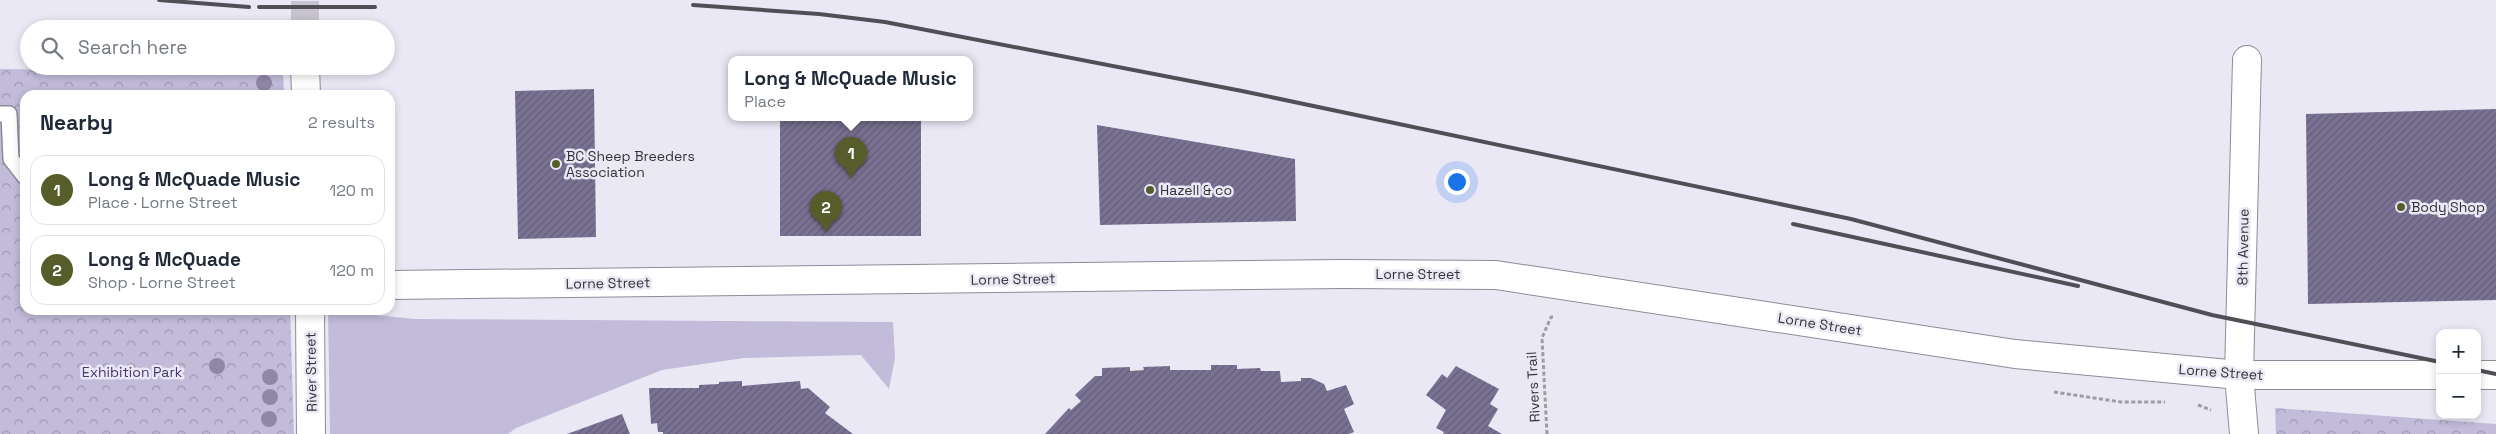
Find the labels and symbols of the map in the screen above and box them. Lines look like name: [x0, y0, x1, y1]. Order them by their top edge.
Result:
pin: 1: [835, 137, 867, 178]
place label: BC Sheep Breeders Association: [566, 147, 695, 181]
marker: BC Sheep Breeders Association: [550, 158, 562, 170]
your location: [1444, 169, 1470, 195]
place label: Hazell & co: [1160, 181, 1232, 199]
marker: Hazell & co: [1144, 184, 1156, 196]
pin: 2: [810, 191, 842, 232]
place label: Body Shop: [2411, 198, 2485, 216]
marker: Body Shop: [2395, 201, 2407, 213]
street label: 8th Avenue: [2233, 209, 2253, 285]
street label: Lorne Street: [1376, 265, 1460, 283]
street label: Lorne Street: [970, 269, 1056, 289]
street label: Lorne Street: [565, 273, 651, 293]
street label: Lorne Street: [1777, 308, 1863, 340]
street label: River Street: [301, 332, 321, 412]
street label: Rivers Trail: [1522, 351, 1544, 423]
street label: Lorne Street: [2178, 360, 2264, 384]
park label: Exhibition Park: [82, 363, 183, 381]

